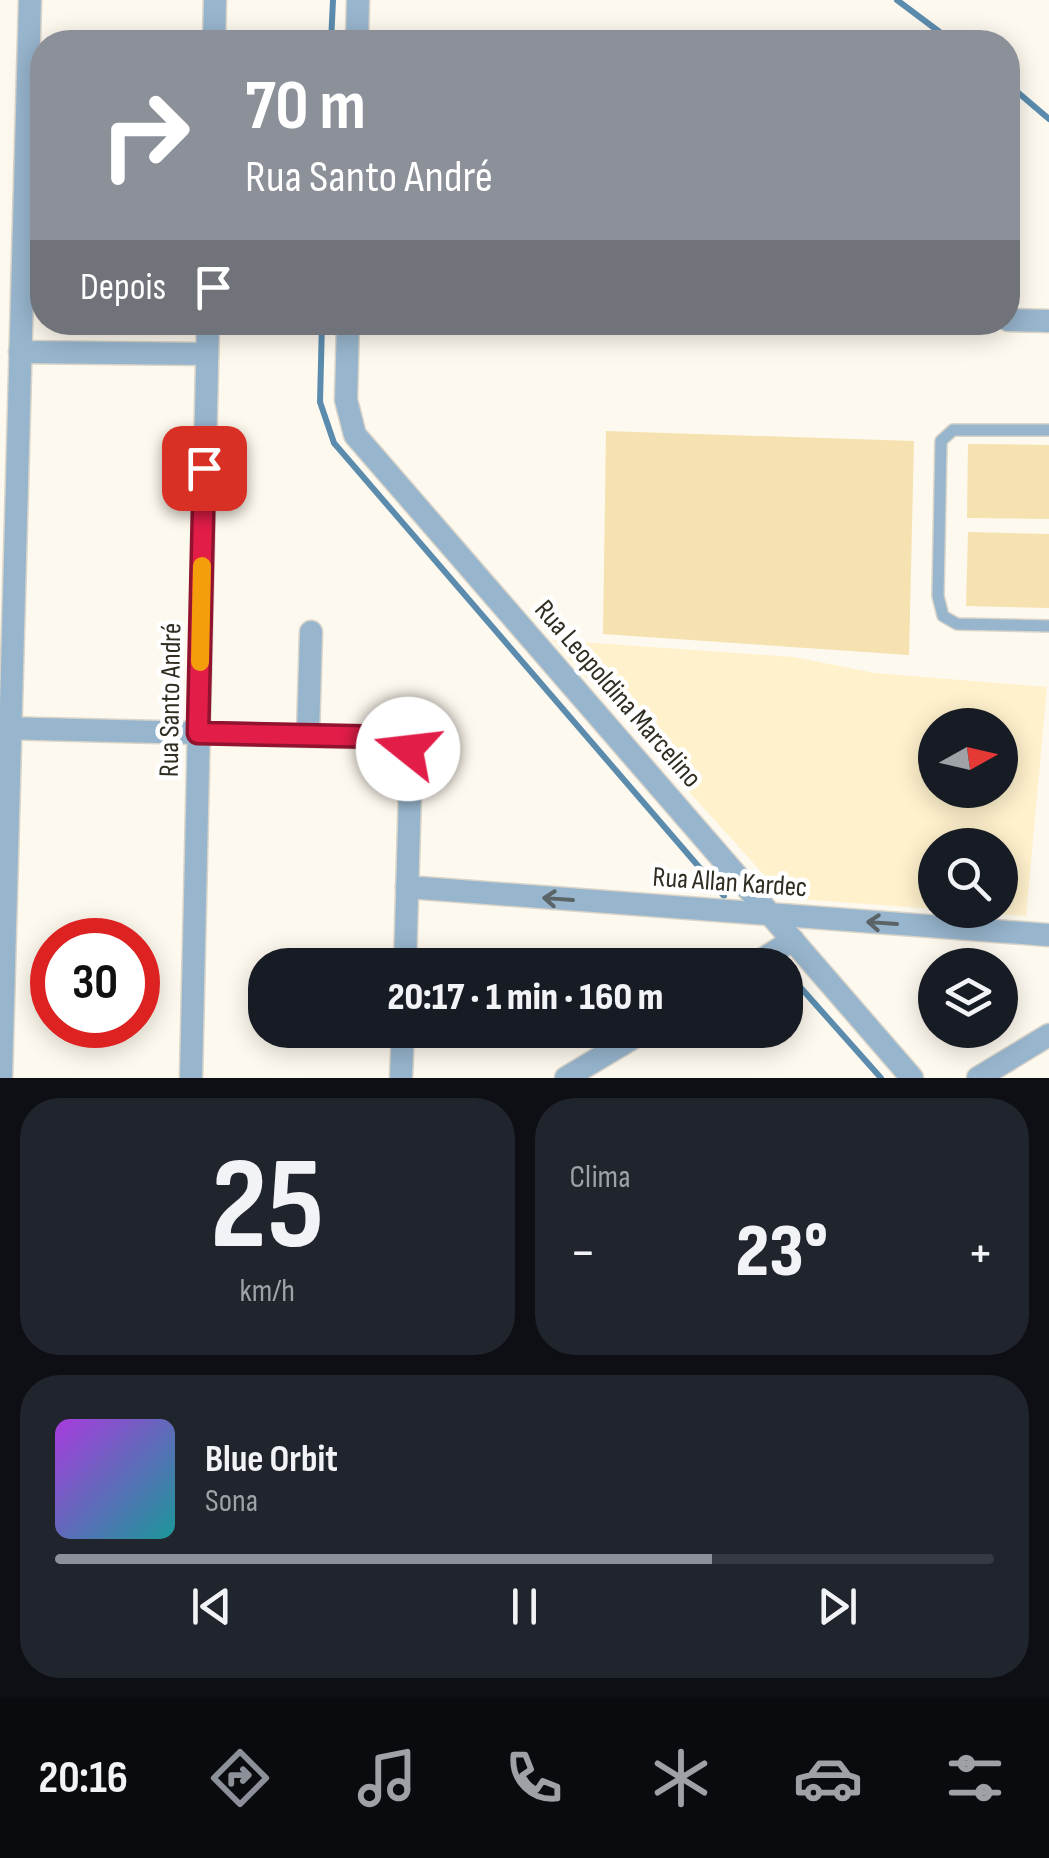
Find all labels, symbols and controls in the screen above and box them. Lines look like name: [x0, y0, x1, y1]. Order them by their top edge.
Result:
text: 70 m: [245, 65, 366, 149]
icon: right: [80, 70, 210, 200]
text: Rua Santo André: [245, 150, 493, 205]
icon: arrive: [186, 260, 241, 315]
text: Depois: [80, 265, 166, 310]
pin: [162, 426, 247, 511]
icon: arrive: [177, 441, 232, 496]
street label: Rua Leopoldina Marcelino: [528, 594, 708, 794]
street label: Rua Santo André: [153, 623, 188, 777]
position arrow: [356, 697, 460, 801]
north arrow: [918, 708, 1018, 808]
map controls: [918, 708, 1018, 1048]
button: search: [918, 828, 1018, 928]
street label: Rua Allan Kardec: [651, 861, 808, 904]
one-way arrow: [542, 889, 574, 908]
one-way arrow: [866, 913, 899, 932]
speed limit sign: 30: [30, 918, 160, 1048]
button: layers: [918, 948, 1018, 1048]
text: 20:17 · 1 min · 160 m: [388, 975, 663, 1020]
text: 25: [210, 1129, 324, 1285]
text: Clima: [570, 1158, 630, 1197]
text: 23°: [736, 1207, 828, 1298]
text: −: [570, 1220, 596, 1287]
text: +: [967, 1220, 994, 1287]
text: km/h: [240, 1272, 295, 1311]
text: Blue Orbit: [205, 1437, 338, 1482]
text: Sona: [205, 1482, 258, 1521]
icon: previous: [184, 1579, 239, 1634]
icon: pause: [497, 1579, 552, 1634]
icon: next: [810, 1579, 865, 1634]
icon: directions: [205, 1743, 275, 1813]
icon: music: [352, 1743, 422, 1813]
icon: phone: [499, 1743, 569, 1813]
icon: climate: [646, 1743, 716, 1813]
icon: car: [793, 1743, 863, 1813]
icon: filters: [940, 1743, 1010, 1813]
text: 20:16: [39, 1751, 128, 1806]

